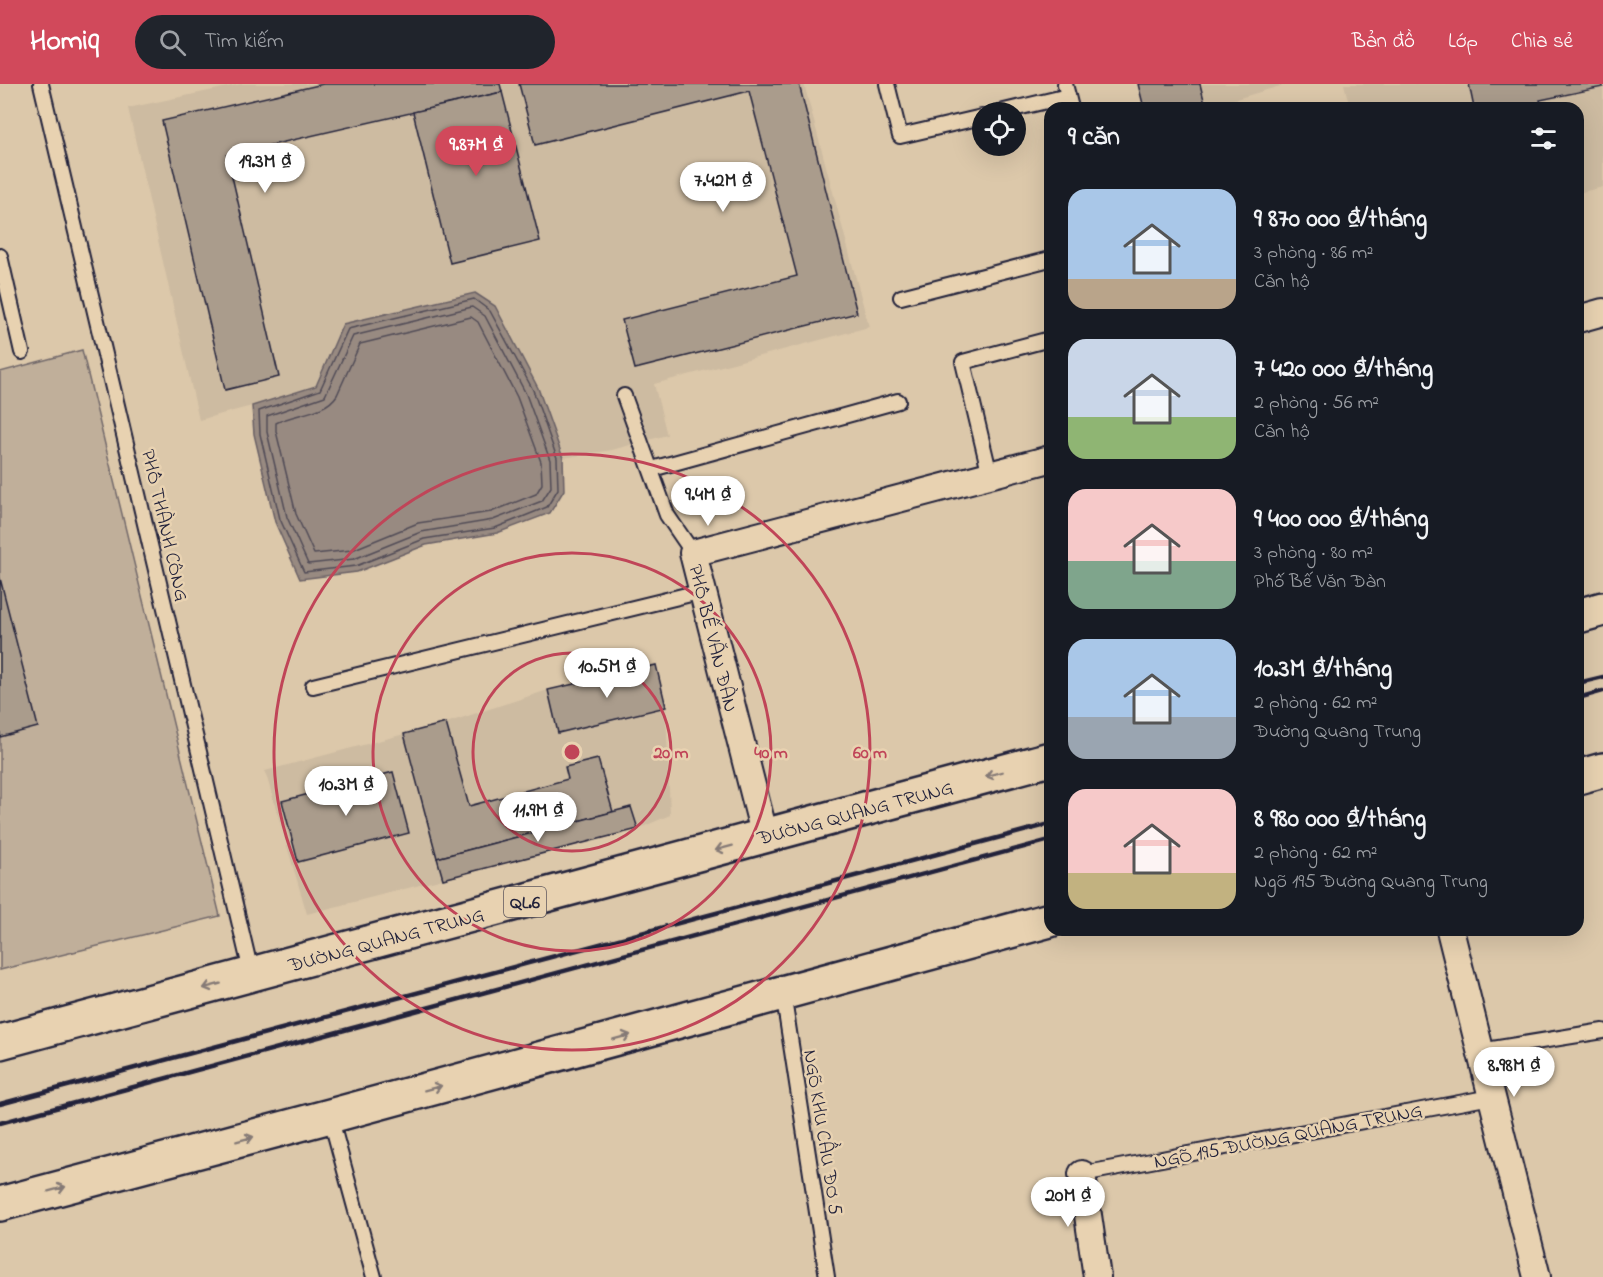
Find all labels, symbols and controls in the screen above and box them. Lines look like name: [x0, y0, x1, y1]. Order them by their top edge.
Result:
search box: [135, 15, 555, 69]
text: Homiq: [30, 22, 99, 63]
icon: search: [156, 26, 189, 59]
text: Tìm kiếm: [204, 26, 284, 58]
text: Bản đồ: [1352, 27, 1415, 57]
text: Lớp: [1448, 27, 1478, 57]
text: Chia sẻ: [1511, 27, 1573, 57]
map controls: [972, 102, 1026, 156]
button: locate: [972, 102, 1026, 156]
text: 9 căn: [1068, 119, 1120, 157]
icon: filters: [1527, 122, 1560, 155]
pin: 9.87M ₫: [421, 126, 531, 177]
text: 9.87M ₫: [449, 131, 503, 160]
pin: 19.3M ₫: [210, 143, 320, 194]
text: 19.3M ₫: [239, 148, 291, 177]
pin: 7.42M ₫: [668, 162, 778, 213]
text: 7.42M ₫: [694, 167, 752, 196]
text: 9 870 000 ₫/tháng: [1254, 201, 1427, 239]
icon: home: [1116, 213, 1188, 285]
text: 3 phòng · 86 m²: [1254, 239, 1373, 268]
text: Căn hộ: [1254, 268, 1309, 297]
text: 7 420 000 ₫/tháng: [1254, 351, 1433, 389]
icon: home: [1116, 363, 1188, 435]
text: 2 phòng · 56 m²: [1254, 389, 1379, 418]
text: Căn hộ: [1254, 418, 1309, 447]
street label: PHỐ THÀNH CÔNG: [132, 447, 195, 604]
pin: 9.4M ₫: [659, 476, 757, 527]
text: 9.4M ₫: [685, 481, 731, 510]
text: 9 400 000 ₫/tháng: [1254, 501, 1429, 539]
icon: home: [1116, 513, 1188, 585]
text: 3 phòng · 80 m²: [1254, 539, 1373, 568]
street label: PHỐ BẾ VĂN ĐÀN: [679, 562, 744, 716]
text: Phố Bế Văn Đàn: [1254, 568, 1386, 597]
pin: 10.5M ₫: [552, 648, 662, 699]
text: 10.3M ₫/tháng: [1254, 651, 1392, 689]
text: 10.5M ₫: [578, 653, 636, 682]
icon: home: [1116, 663, 1188, 735]
text: 2 phòng · 62 m²: [1254, 689, 1377, 718]
text: Đường Quang Trung: [1254, 718, 1421, 747]
text: 20 m: [652, 741, 689, 767]
text: 40 m: [754, 741, 788, 767]
text: 60 m: [853, 741, 887, 767]
centre of rings: [562, 742, 582, 762]
pin: 10.3M ₫: [291, 766, 401, 817]
one-way arrow: [984, 769, 1003, 781]
text: 10.3M ₫: [319, 771, 373, 800]
street label: ĐƯỜNG QUANG TRUNG: [754, 774, 957, 855]
pin: 11.9M ₫: [483, 792, 593, 843]
text: 11.9M ₫: [513, 797, 563, 826]
text: 8 980 000 ₫/tháng: [1254, 801, 1426, 839]
icon: home: [1116, 813, 1188, 885]
text: 2 phòng · 62 m²: [1254, 839, 1377, 868]
one-way arrow: [715, 842, 734, 854]
text: Ngõ 195 Đường Quang Trung: [1254, 868, 1488, 897]
road number: QL.6: [504, 887, 546, 917]
street label: ĐƯỜNG QUANG TRUNG: [285, 901, 488, 982]
one-way arrow: [203, 981, 222, 993]
one-way arrow: [612, 1031, 631, 1042]
street label: NGÕ KHU CẦU ĐƠ 5: [794, 1047, 852, 1217]
pin: 8.98M ₫: [1459, 1047, 1569, 1098]
text: 8.98M ₫: [1488, 1052, 1540, 1081]
one-way arrow: [424, 1082, 443, 1093]
street label: NGÕ 195 ĐƯỜNG QUANG TRUNG: [1152, 1097, 1425, 1178]
one-way arrow: [235, 1132, 254, 1144]
pin: 20M ₫: [1026, 1177, 1110, 1228]
one-way arrow: [47, 1182, 66, 1194]
text: 20M ₫: [1045, 1182, 1091, 1211]

